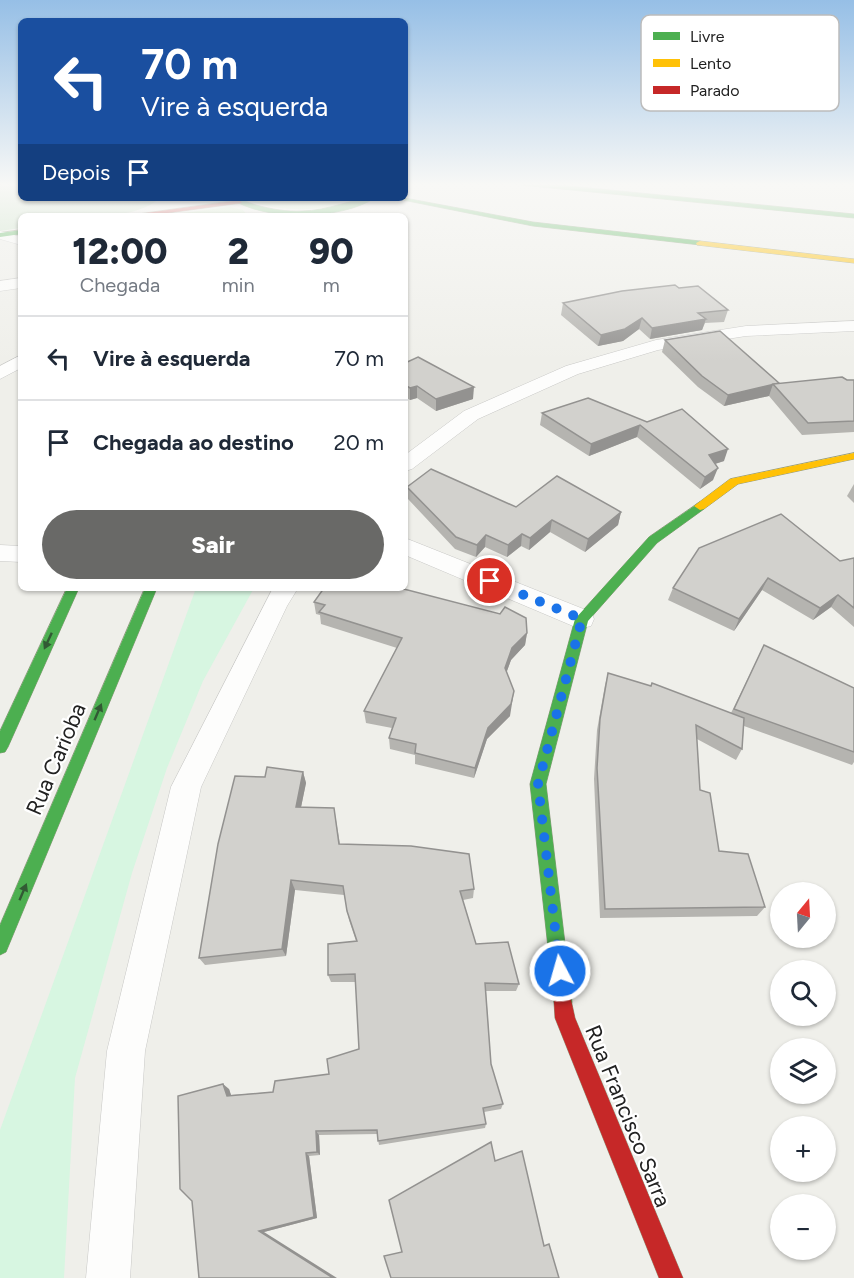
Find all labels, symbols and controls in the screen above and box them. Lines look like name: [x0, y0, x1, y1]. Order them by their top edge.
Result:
legend: [641, 15, 839, 111]
text: Livre: [690, 27, 725, 46]
text: 70 m: [141, 39, 238, 90]
icon: left: [42, 42, 120, 120]
text: Lento: [690, 54, 731, 73]
text: Parado: [690, 81, 740, 100]
text: Vire à esquerda: [141, 90, 328, 123]
icon: arrive: [122, 156, 155, 189]
text: Depois: [42, 159, 110, 186]
text: 12:00: [72, 230, 167, 273]
text: 2: [228, 230, 249, 273]
text: 90: [309, 230, 354, 273]
text: Chegada: [80, 273, 160, 297]
text: min: [222, 273, 255, 297]
text: m: [323, 273, 340, 297]
icon: left: [42, 342, 75, 375]
text: Vire à esquerda: [93, 345, 251, 372]
text: 70 m: [334, 345, 384, 372]
icon: arrive: [42, 426, 75, 459]
text: Chegada ao destino: [93, 429, 294, 456]
text: 20 m: [333, 429, 384, 456]
button: Sair: [42, 510, 384, 579]
pin: [464, 555, 515, 606]
icon: arrive: [473, 564, 506, 597]
one-way arrow: [44, 633, 53, 650]
street label: Rua Carioba: [20, 699, 92, 819]
one-way arrow: [93, 703, 103, 721]
north arrow: [770, 882, 836, 948]
map controls: [770, 882, 836, 1260]
one-way arrow: [19, 883, 28, 901]
position arrow: [528, 939, 592, 1003]
button: search: [770, 960, 836, 1026]
street label: Rua Francisco Sarra: [579, 1021, 677, 1211]
button: layers: [770, 1038, 836, 1104]
button: +: [770, 1116, 836, 1182]
button: −: [770, 1194, 836, 1260]

